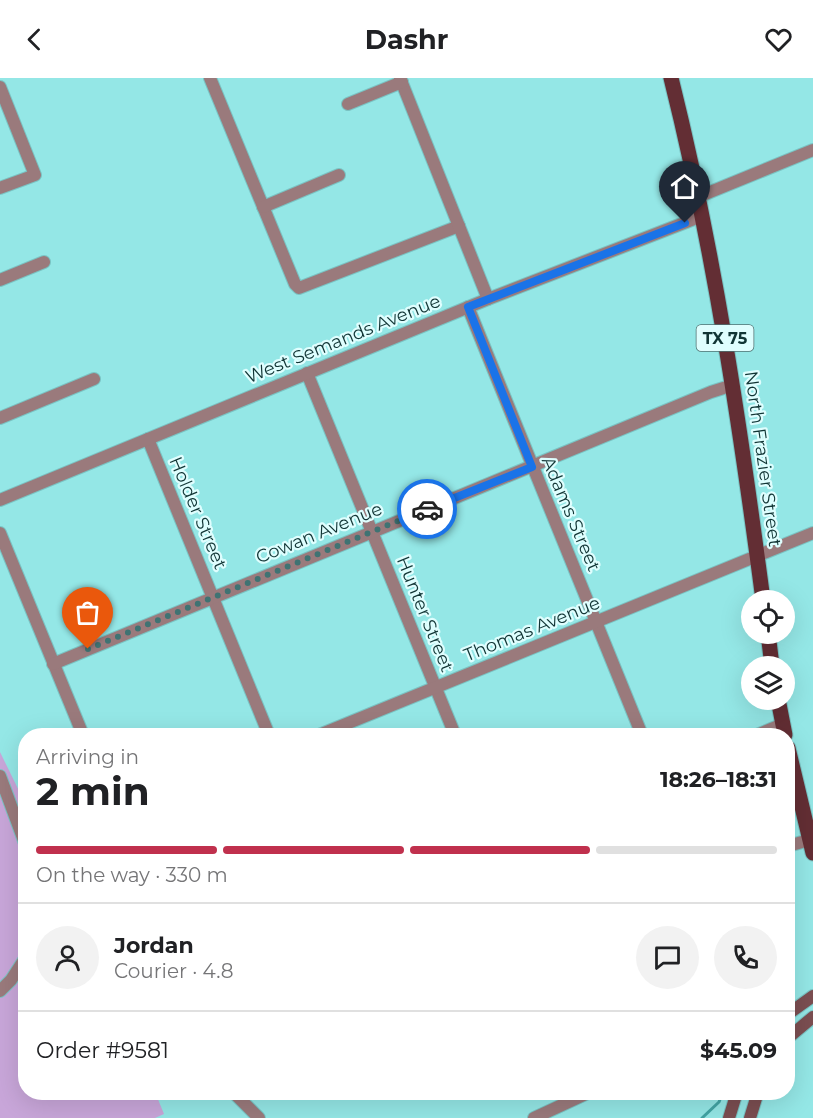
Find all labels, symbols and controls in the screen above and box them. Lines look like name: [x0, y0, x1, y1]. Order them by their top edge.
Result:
icon: back: [18, 23, 51, 56]
text: Dashr: [365, 23, 448, 56]
icon: heart: [762, 23, 795, 56]
pin: [659, 161, 710, 223]
icon: home: [668, 170, 701, 203]
street label: West Semands Avenue: [242, 290, 444, 388]
road number: TX 75: [696, 325, 754, 351]
street label: North Frazier Street: [740, 370, 786, 548]
street label: Holder Street: [164, 453, 232, 573]
street label: Adams Street: [537, 453, 605, 575]
courier: [397, 479, 457, 539]
icon: car: [411, 493, 444, 526]
street label: Cowan Avenue: [253, 498, 385, 568]
street label: Hunter Street: [392, 553, 458, 675]
pin: [62, 587, 113, 649]
map controls: [741, 590, 795, 710]
button: locate: [741, 590, 795, 644]
street label: Thomas Avenue: [461, 592, 603, 666]
icon: bag: [71, 596, 104, 629]
button: layers: [741, 656, 795, 710]
text: Arriving in: [36, 745, 139, 769]
text: 18:26–18:31: [660, 766, 777, 793]
text: 2 min: [36, 767, 150, 815]
text: On the way · 330 m: [36, 863, 228, 887]
button: person: [36, 926, 99, 989]
button: chat: [636, 926, 699, 989]
button: phone: [714, 926, 777, 989]
text: Jordan: [114, 932, 194, 959]
text: Courier · 4.8: [114, 959, 233, 983]
text: Order #9581: [36, 1037, 169, 1064]
text: $45.09: [700, 1037, 777, 1064]

